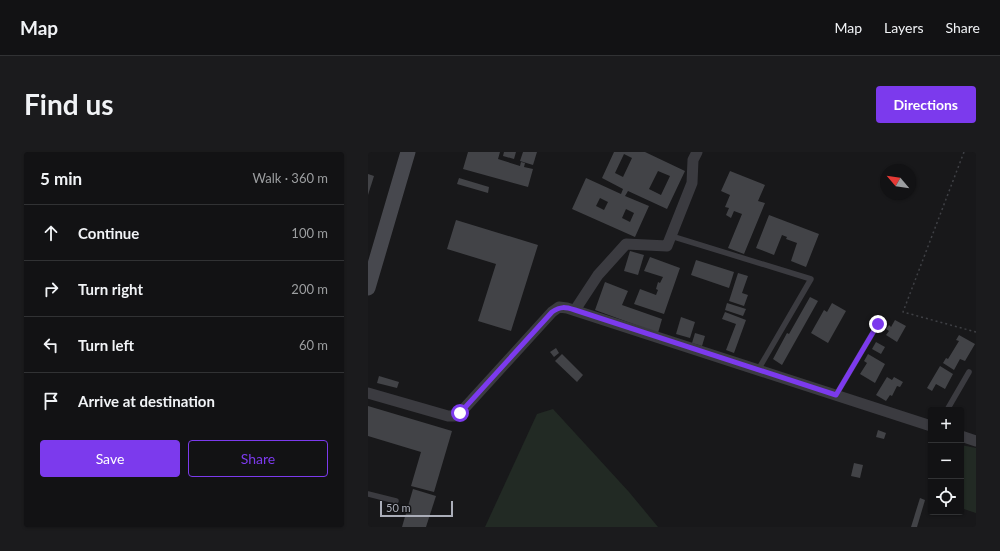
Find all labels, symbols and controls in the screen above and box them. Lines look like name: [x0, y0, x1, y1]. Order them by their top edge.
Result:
text: Map: [20, 16, 58, 39]
text: Map: [834, 19, 862, 36]
text: Layers: [884, 19, 924, 36]
text: Share: [946, 19, 980, 36]
button: Directions: [876, 86, 976, 123]
text: Find us: [24, 87, 114, 121]
north arrow: [880, 164, 916, 200]
text: 5 min: [40, 168, 82, 189]
text: Walk · 360 m: [252, 170, 328, 186]
icon: ahead: [40, 222, 62, 244]
text: Continue: [78, 224, 139, 242]
text: 100 m: [291, 225, 328, 241]
icon: right: [40, 278, 62, 300]
text: Turn right: [78, 280, 143, 298]
text: 200 m: [291, 281, 328, 297]
route end: [869, 315, 887, 333]
icon: left: [40, 334, 62, 356]
text: Turn left: [78, 336, 134, 354]
text: 60 m: [299, 337, 328, 353]
icon: arrive: [40, 390, 62, 412]
text: Arrive at destination: [78, 392, 215, 410]
route start: [451, 404, 469, 422]
map controls: [928, 407, 964, 515]
button: +: [928, 407, 964, 443]
button: Save: [40, 440, 180, 477]
button: Share: [188, 440, 328, 477]
button: −: [928, 443, 964, 479]
button: locate: [928, 479, 964, 515]
scale bar: [380, 499, 453, 518]
text: 50 m: [386, 501, 411, 514]

